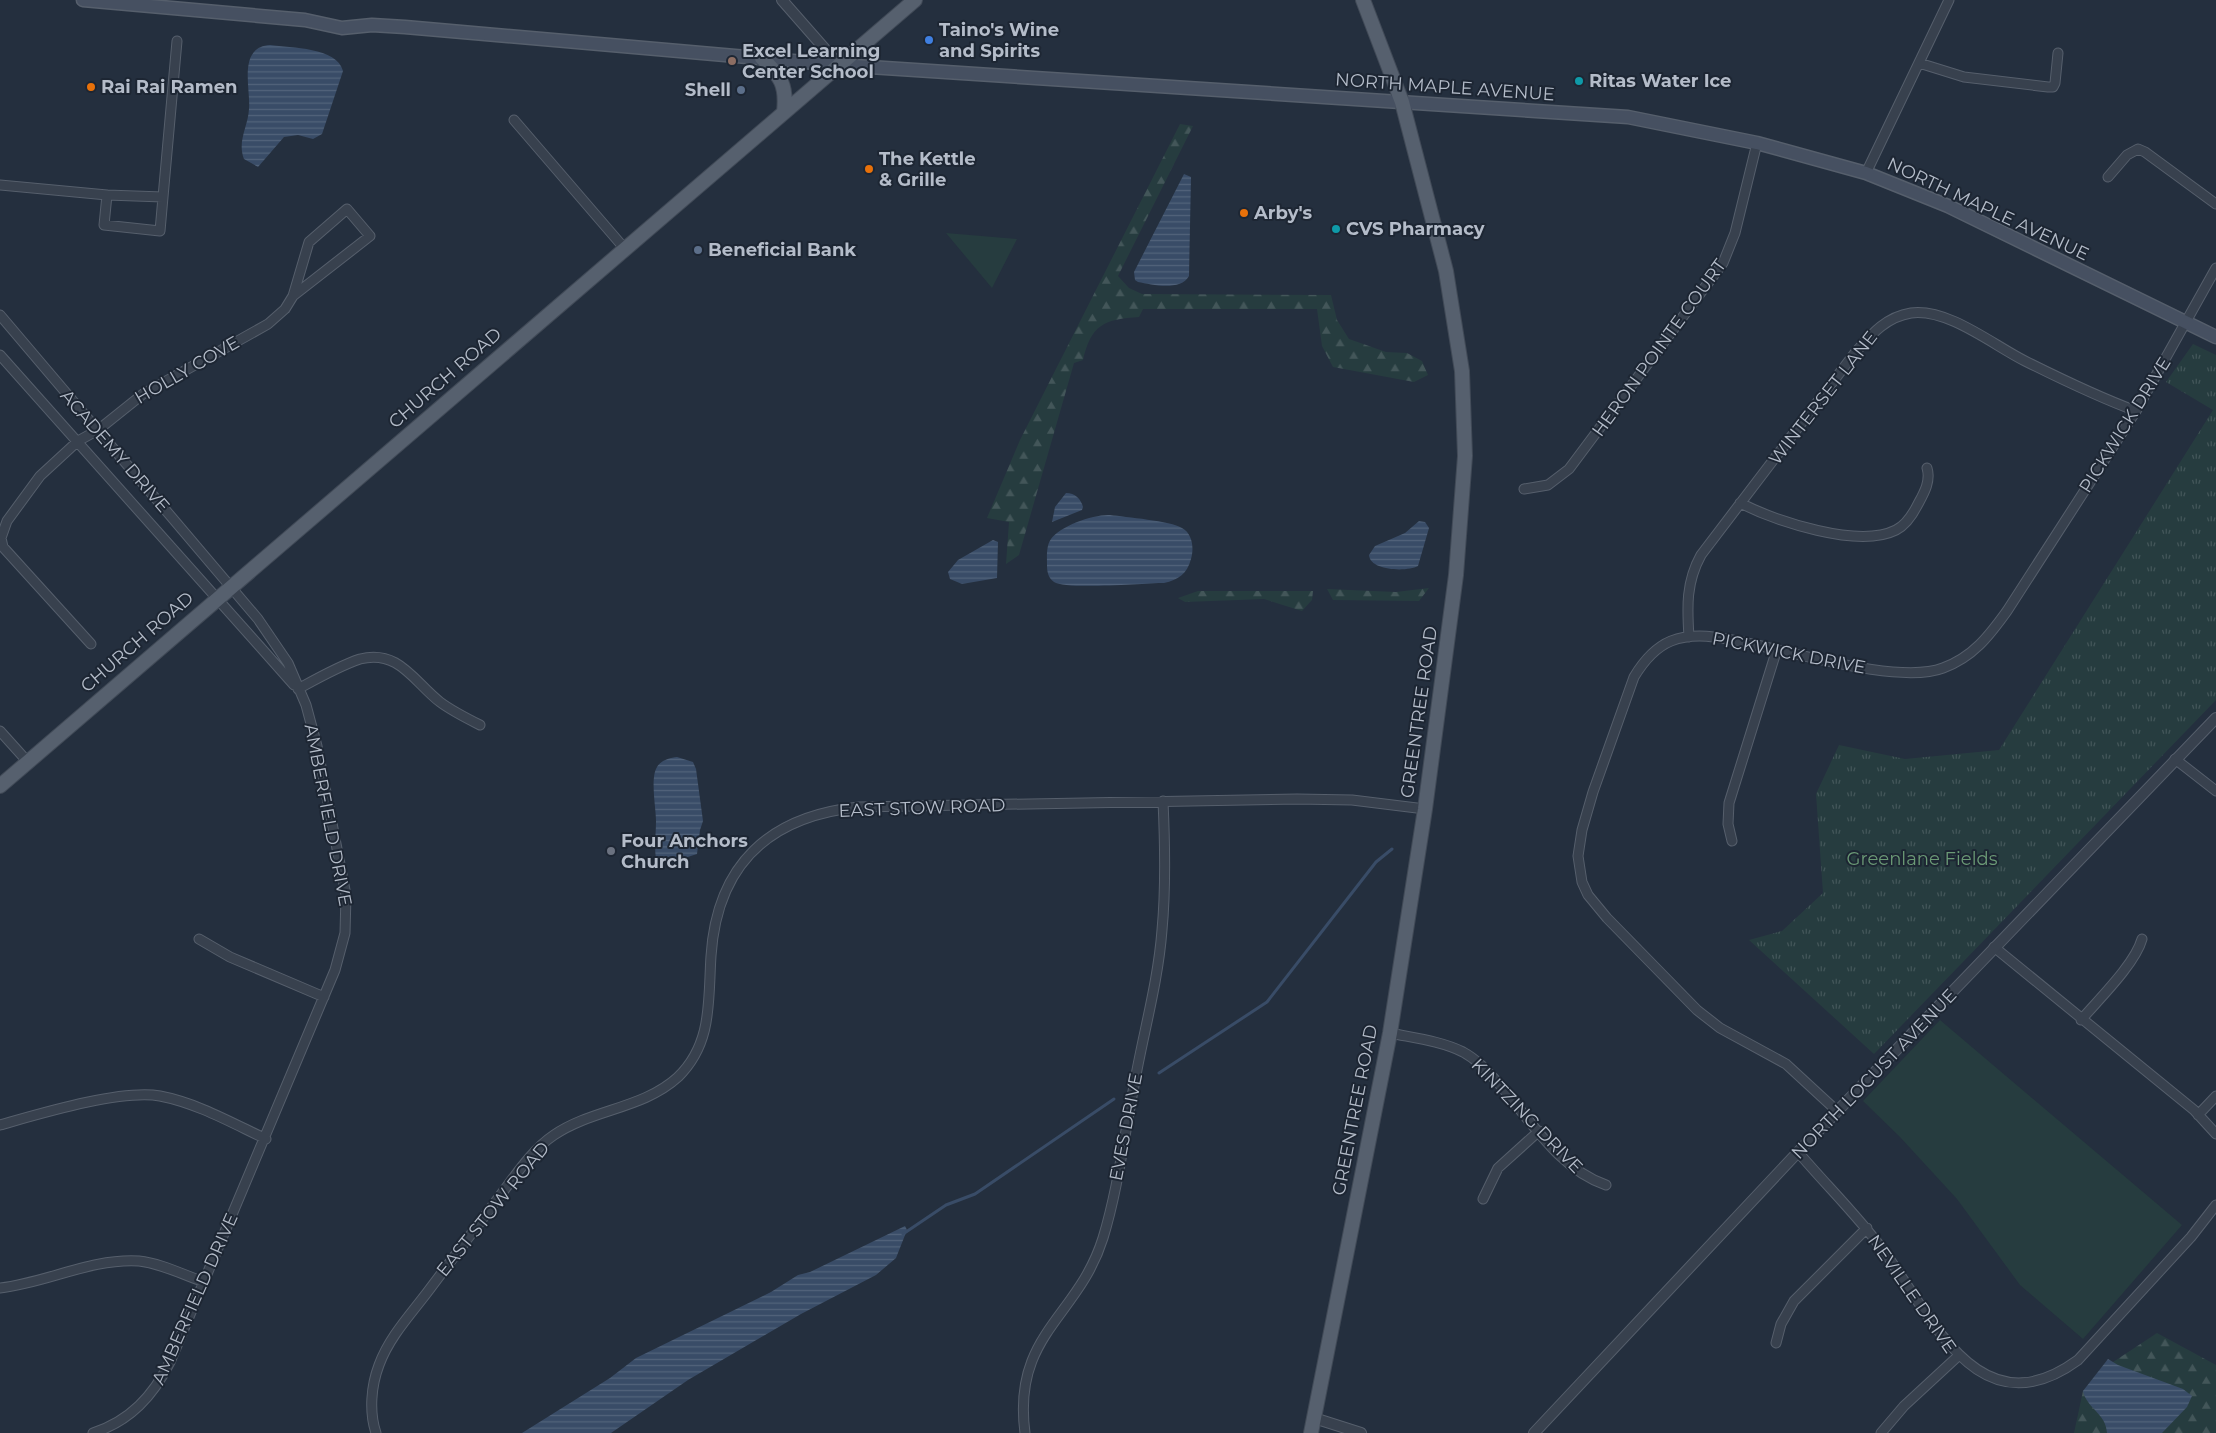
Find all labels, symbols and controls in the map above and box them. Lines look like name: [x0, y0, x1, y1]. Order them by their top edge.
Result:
place label: Taino's Wine and Spirits: [939, 19, 1059, 62]
marker: Taino's Wine and Spirits: [923, 34, 935, 46]
place label: Excel Learning Center School: [742, 40, 880, 83]
marker: Excel Learning Center School: [726, 55, 738, 67]
street label: NORTH MAPLE AVENUE: [1335, 68, 1555, 106]
place label: Ritas Water Ice: [1589, 70, 1731, 92]
marker: Ritas Water Ice: [1573, 75, 1585, 87]
place label: Rai Rai Ramen: [101, 76, 238, 98]
place label: Shell: [685, 79, 731, 101]
marker: Rai Rai Ramen: [85, 81, 97, 93]
marker: Shell: [735, 84, 747, 96]
place label: The Kettle & Grille: [879, 148, 976, 191]
street label: NORTH MAPLE AVENUE: [1884, 153, 2092, 265]
marker: The Kettle & Grille: [863, 163, 875, 175]
place label: Arby's: [1253, 202, 1313, 224]
marker: Arby's: [1238, 207, 1250, 219]
place label: CVS Pharmacy: [1346, 218, 1485, 240]
marker: CVS Pharmacy: [1330, 223, 1342, 235]
place label: Beneficial Bank: [708, 239, 856, 261]
marker: Beneficial Bank: [692, 244, 704, 256]
street label: HERON POINTE COURT: [1587, 254, 1731, 441]
street label: CHURCH ROAD: [384, 323, 506, 433]
street label: WINTERSET LANE: [1764, 327, 1882, 469]
street label: HOLLY COVE: [131, 331, 243, 409]
street label: PICKWICK DRIVE: [2074, 353, 2176, 497]
street label: ACADEMY DRIVE: [56, 385, 174, 517]
street label: CHURCH ROAD: [76, 587, 198, 697]
street label: GREENTREE ROAD: [1396, 625, 1442, 799]
street label: PICKWICK DRIVE: [1710, 627, 1868, 679]
street label: AMBERFIELD DRIVE: [300, 722, 356, 908]
street label: EAST STOW ROAD: [838, 794, 1006, 822]
place label: Four Anchors Church: [621, 830, 748, 873]
marker: Four Anchors Church: [605, 845, 617, 857]
park label: Greenlane Fields: [1847, 848, 1998, 870]
street label: NORTH LOCUST AVENUE: [1787, 984, 1961, 1164]
street label: GREENTREE ROAD: [1328, 1023, 1382, 1197]
street label: KINTZING DRIVE: [1467, 1054, 1587, 1178]
street label: EVES DRIVE: [1105, 1071, 1147, 1183]
street label: EAST STOW ROAD: [432, 1137, 554, 1281]
street label: AMBERFIELD DRIVE: [147, 1210, 243, 1388]
street label: NEVILLE DRIVE: [1863, 1231, 1961, 1357]

